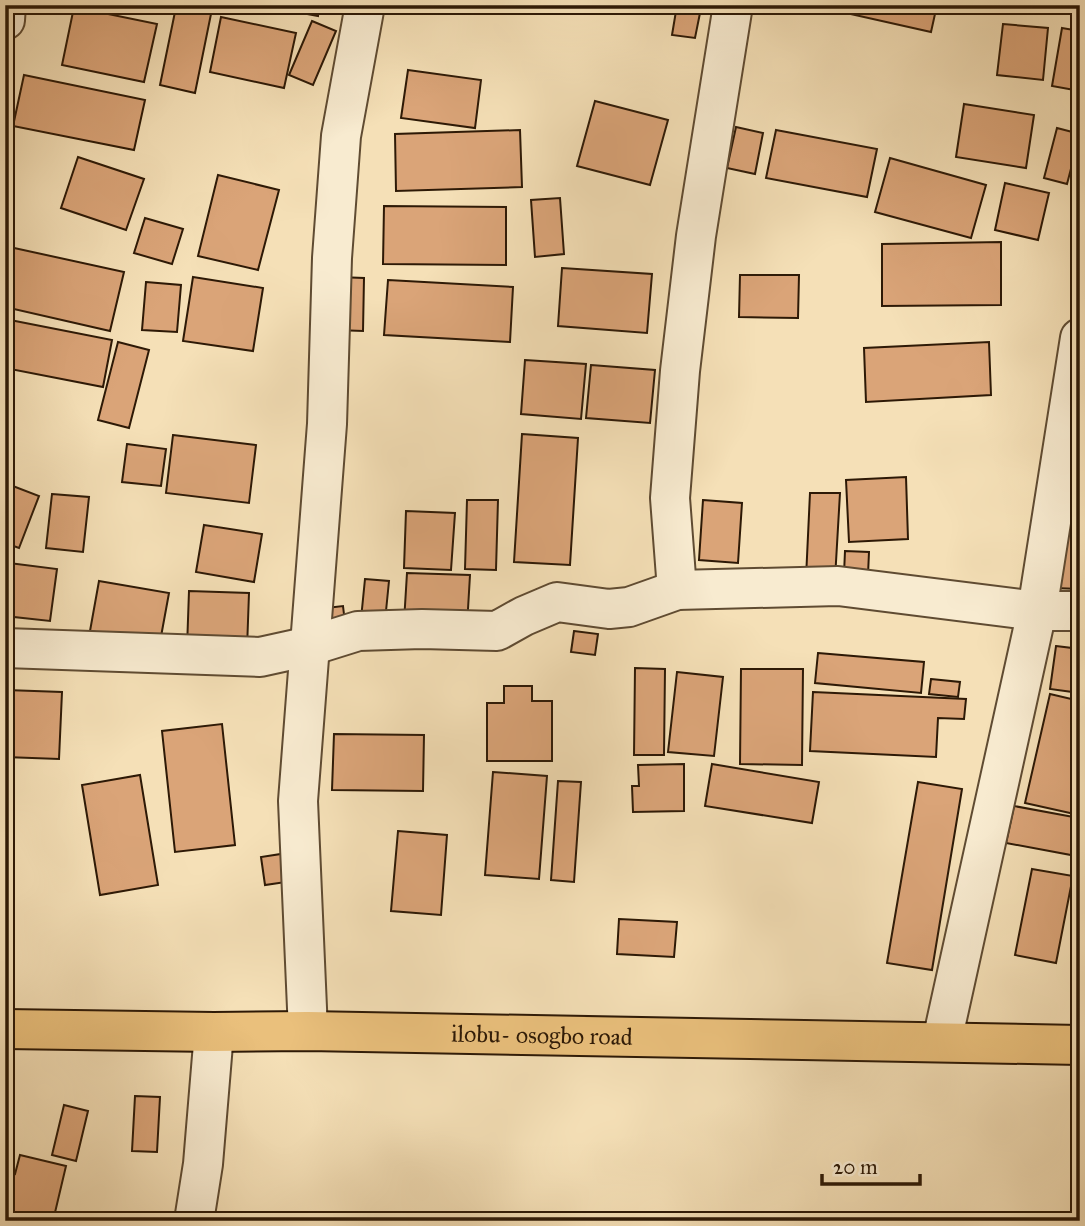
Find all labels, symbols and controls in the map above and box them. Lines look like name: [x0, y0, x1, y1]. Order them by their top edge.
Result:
street label: ilobu- osogbo road: [451, 1019, 633, 1052]
scale bar: [822, 1142, 920, 1186]
text: 20 m: [833, 1154, 878, 1180]

